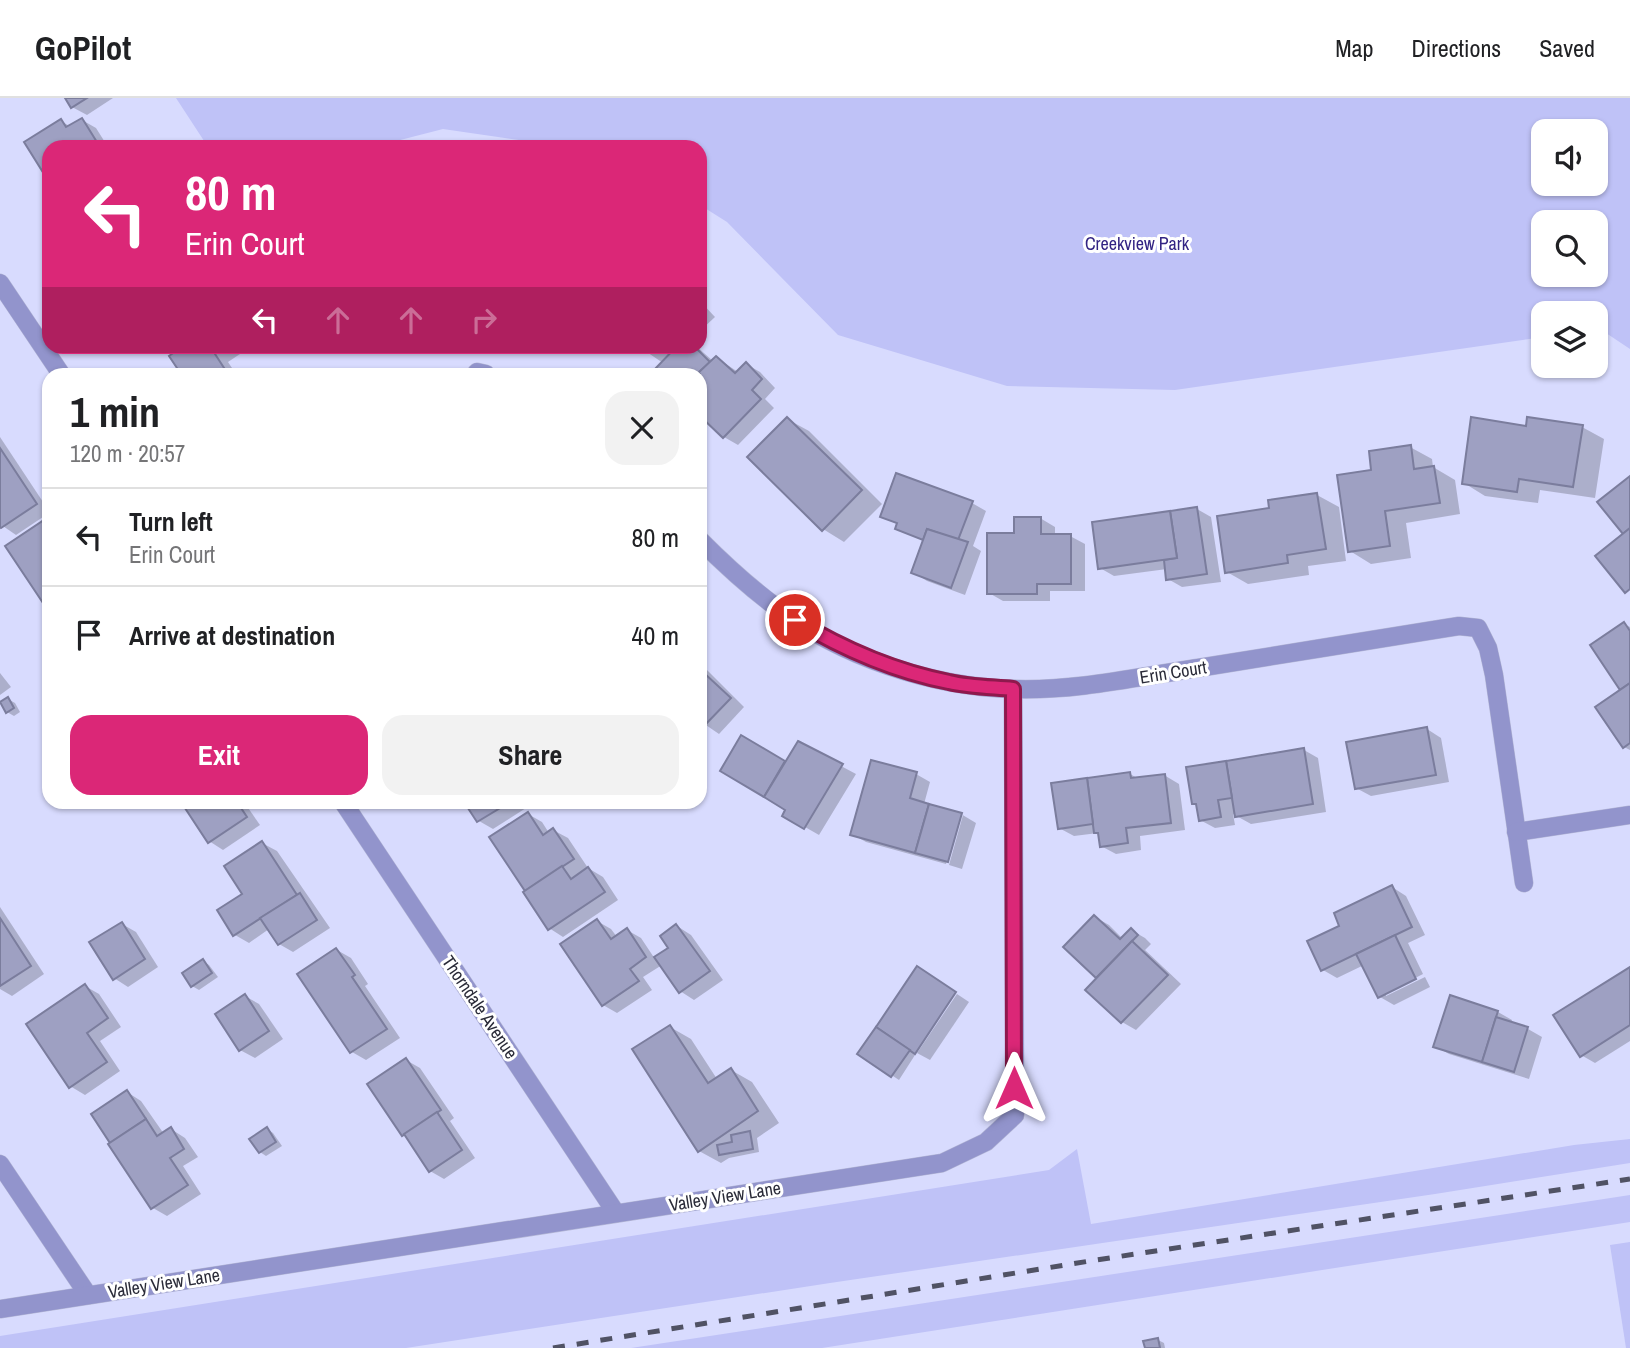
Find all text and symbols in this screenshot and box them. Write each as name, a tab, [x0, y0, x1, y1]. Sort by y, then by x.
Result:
text: GoPilot	[35, 26, 131, 70]
text: Map	[1335, 32, 1373, 64]
text: Directions	[1411, 32, 1501, 64]
text: Saved	[1539, 32, 1595, 64]
map controls	[1531, 119, 1608, 378]
button: sound	[1531, 119, 1608, 196]
text: 80 m	[185, 159, 277, 225]
icon: left	[70, 168, 161, 259]
button: search	[1531, 210, 1608, 287]
text: Erin Court	[185, 222, 305, 265]
park label: Creekview Park	[1085, 231, 1190, 256]
icon: left	[246, 301, 284, 339]
icon: ahead	[319, 301, 357, 339]
icon: ahead	[392, 301, 430, 339]
icon: right	[465, 301, 503, 339]
button: layers	[1531, 301, 1608, 378]
text: 1 min	[70, 384, 160, 440]
button: close	[605, 391, 679, 465]
text: 120 m · 20:57	[70, 438, 185, 469]
text: Turn left	[129, 504, 213, 539]
icon: left	[70, 518, 108, 556]
text: 80 m	[632, 520, 679, 555]
text: Erin Court	[129, 539, 215, 570]
pin	[765, 590, 825, 650]
icon: arrive	[776, 601, 814, 639]
icon: arrive	[70, 616, 108, 654]
text: Arrive at destination	[129, 618, 335, 653]
text: 40 m	[632, 618, 679, 653]
street label: Erin Court	[1138, 654, 1208, 690]
button: Exit	[70, 715, 368, 795]
button: Share	[382, 715, 679, 795]
street label: Thorndale Avenue	[436, 950, 524, 1064]
position arrow	[977, 1051, 1051, 1125]
street label: Valley View Lane	[667, 1175, 783, 1217]
street label: Valley View Lane	[106, 1262, 222, 1304]

